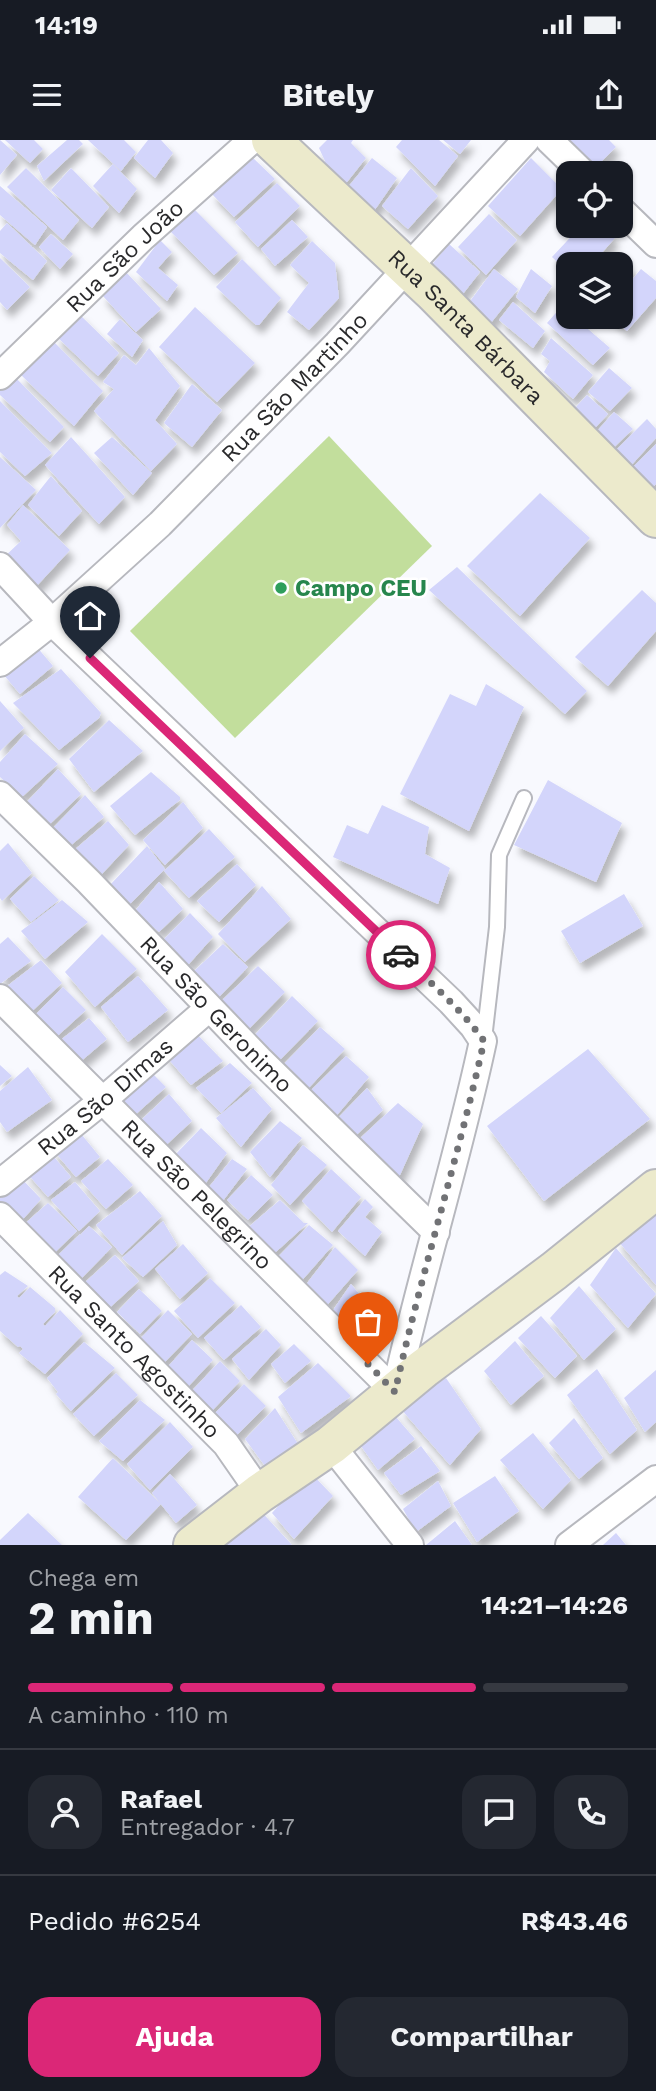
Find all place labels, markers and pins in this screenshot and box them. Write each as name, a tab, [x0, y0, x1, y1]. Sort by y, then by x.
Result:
place label: Campo CEU	[295, 575, 427, 602]
marker: Campo CEU	[273, 580, 289, 596]
pin	[60, 586, 120, 658]
pin	[338, 1292, 398, 1364]

